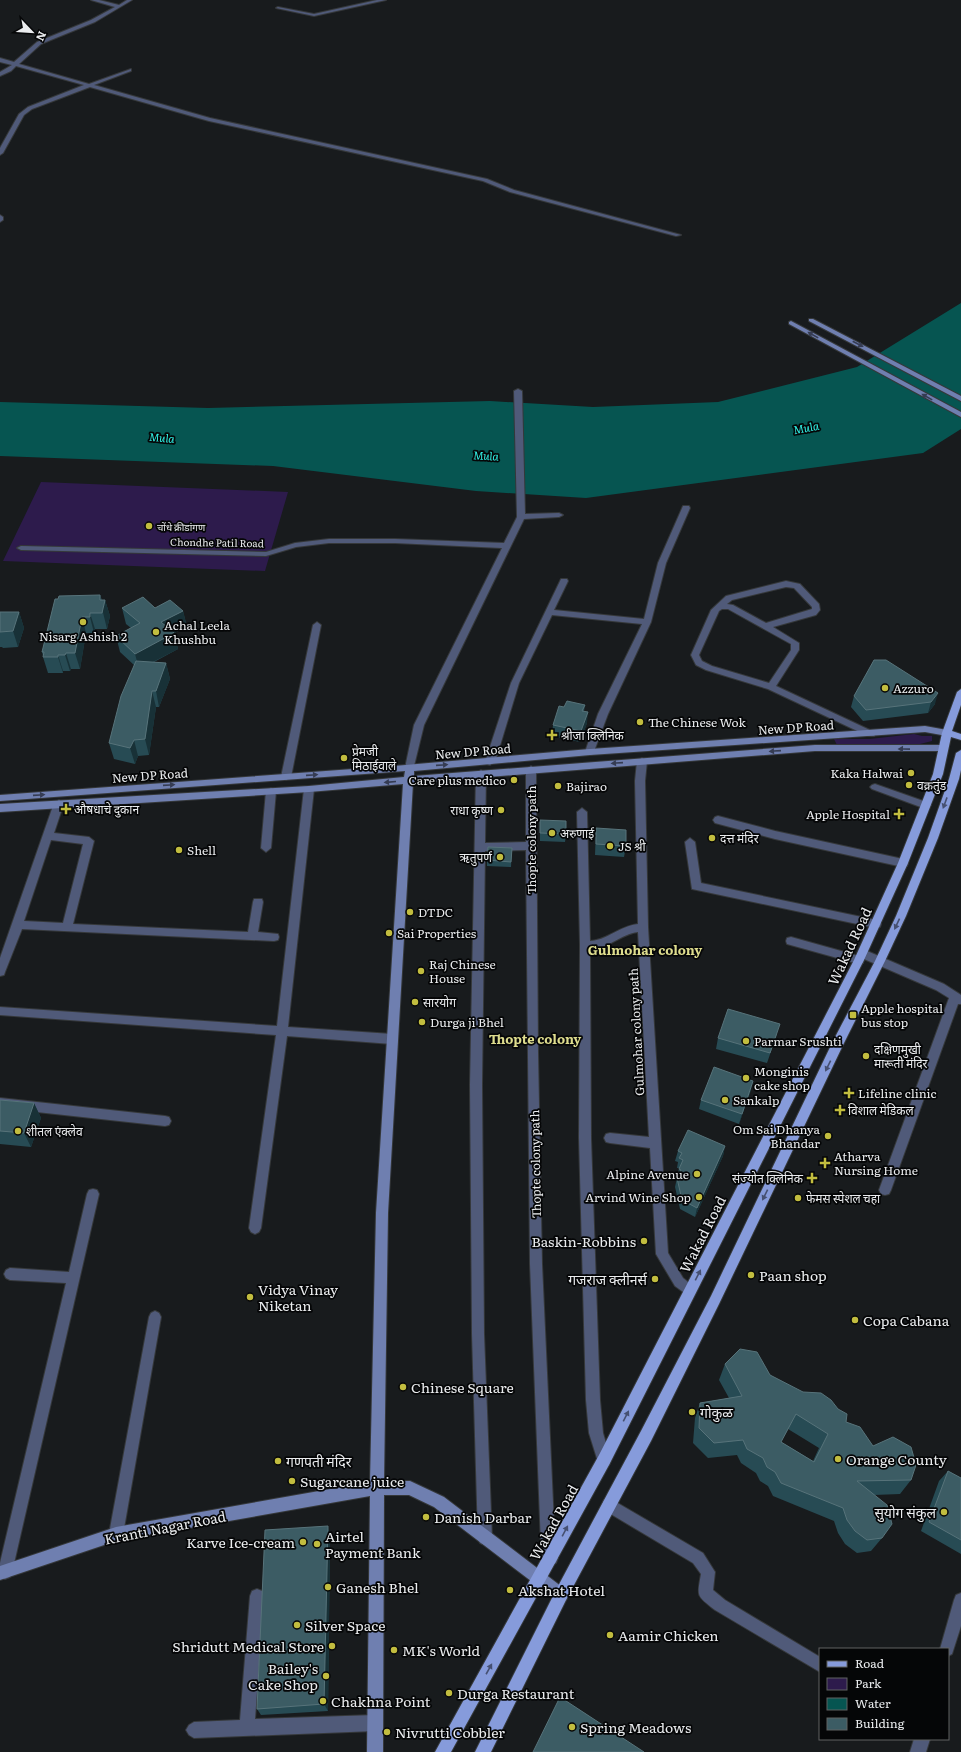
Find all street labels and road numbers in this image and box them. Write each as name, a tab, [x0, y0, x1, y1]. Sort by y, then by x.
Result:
street label: Chondhe Patil Road	[170, 534, 264, 550]
street label: New DP Road	[757, 715, 835, 739]
street label: New DP Road	[434, 739, 512, 763]
street label: New DP Road	[111, 763, 189, 787]
street label: Thopte colony path	[522, 786, 540, 894]
street label: Wakad Road	[822, 903, 876, 988]
street label: Gulmohar colony path	[624, 968, 648, 1096]
street label: Thopte colony path	[525, 1109, 545, 1219]
street label: Wakad Road	[674, 1192, 730, 1276]
street label: Wakad Road	[524, 1480, 582, 1564]
street label: Kranti Nagar Road	[102, 1505, 228, 1549]

